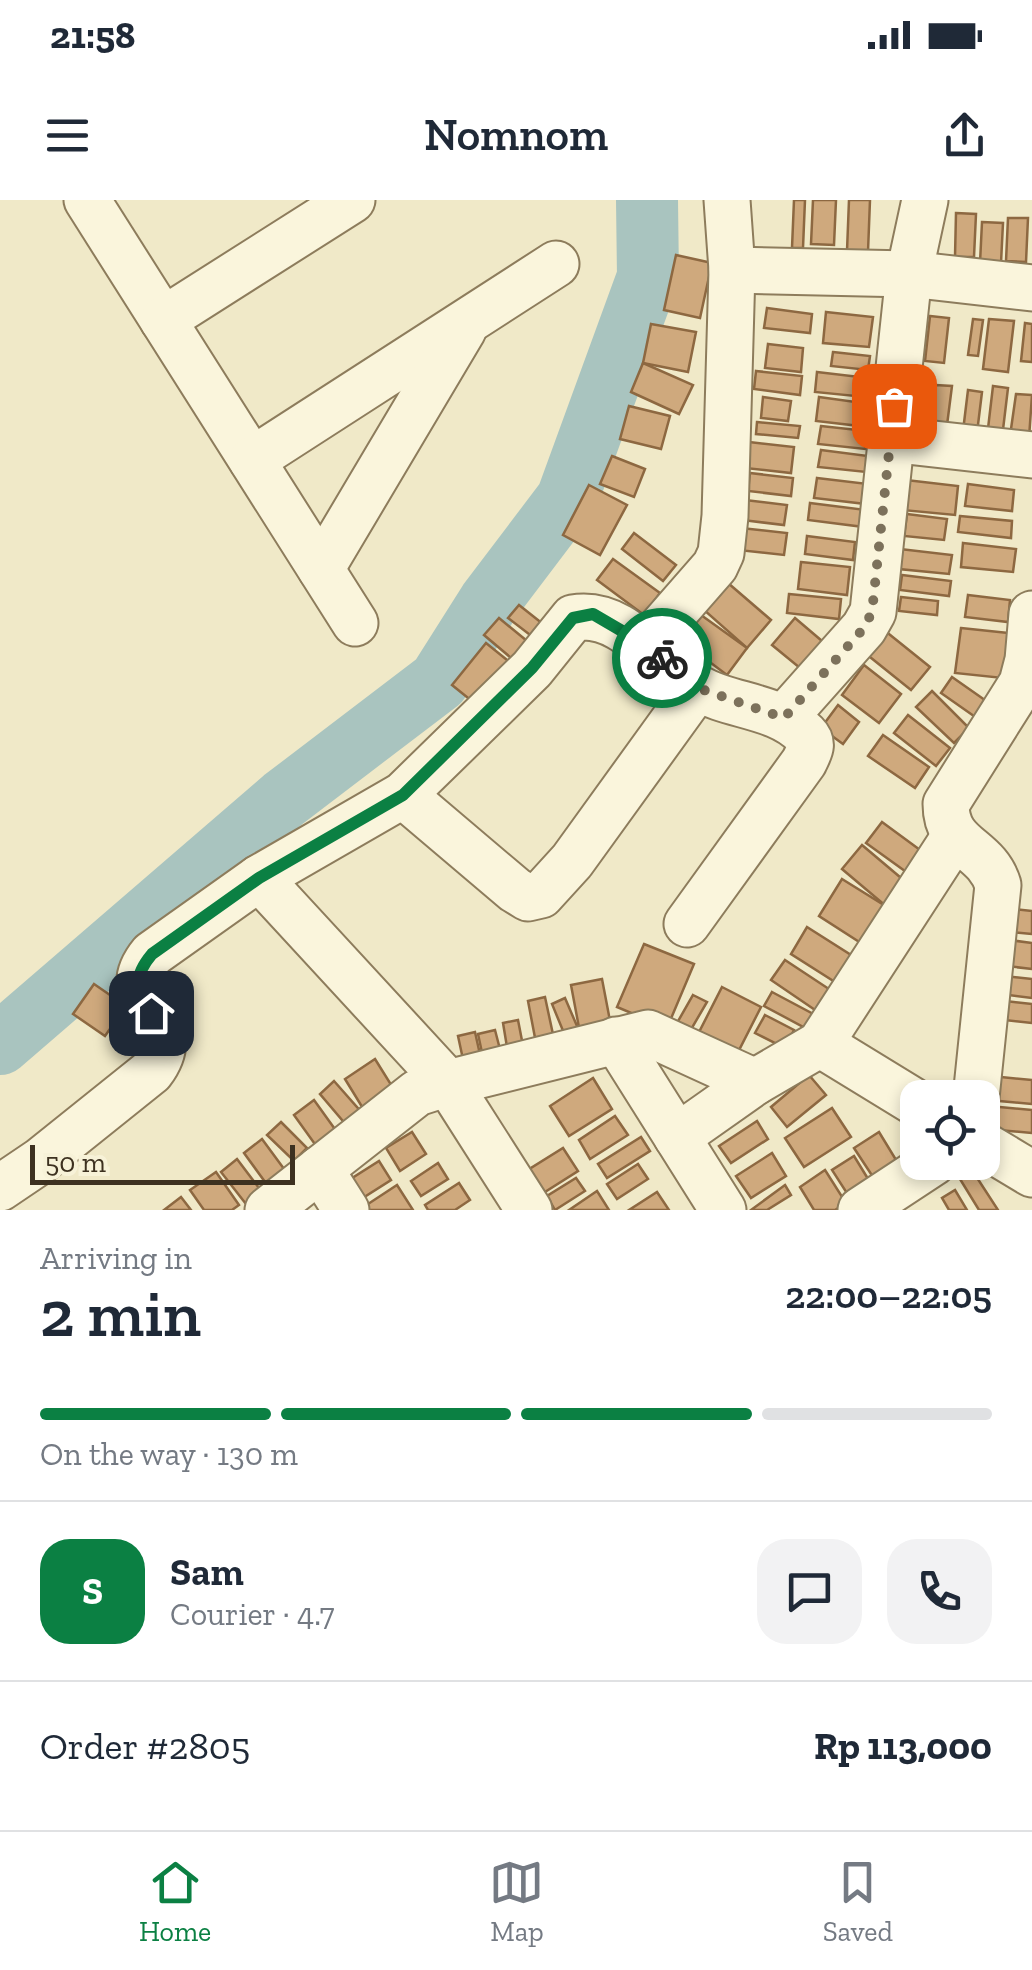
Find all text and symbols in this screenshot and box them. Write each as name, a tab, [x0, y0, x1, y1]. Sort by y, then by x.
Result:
text: 21:58	[50, 12, 136, 58]
icon: menu	[40, 108, 95, 163]
text: Nomnom	[424, 108, 608, 162]
icon: share	[937, 108, 992, 163]
pin	[852, 364, 937, 449]
icon: bag	[867, 379, 922, 434]
courier	[612, 608, 712, 708]
icon: bike	[635, 631, 690, 686]
pin	[109, 971, 194, 1056]
icon: home	[124, 986, 179, 1041]
map controls	[900, 1080, 1000, 1180]
button: locate	[900, 1080, 1000, 1180]
scale bar	[30, 1140, 295, 1184]
text: 50 m	[45, 1146, 106, 1179]
text: Arriving in	[40, 1239, 192, 1277]
text: 22:00–22:05	[785, 1272, 992, 1318]
text: 2 min	[40, 1275, 201, 1353]
text: On the way · 130 m	[40, 1435, 298, 1473]
button: chat	[757, 1539, 862, 1644]
button: phone	[887, 1539, 992, 1644]
text: Sam	[170, 1549, 244, 1595]
text: S	[82, 1568, 103, 1614]
text: Courier · 4.7	[170, 1595, 334, 1633]
text: Order #2805	[40, 1723, 250, 1769]
text: Rp 113,000	[814, 1723, 992, 1769]
tab: Home	[139, 1855, 211, 1948]
tab: Map	[489, 1855, 544, 1948]
tab: Saved	[823, 1855, 893, 1948]

